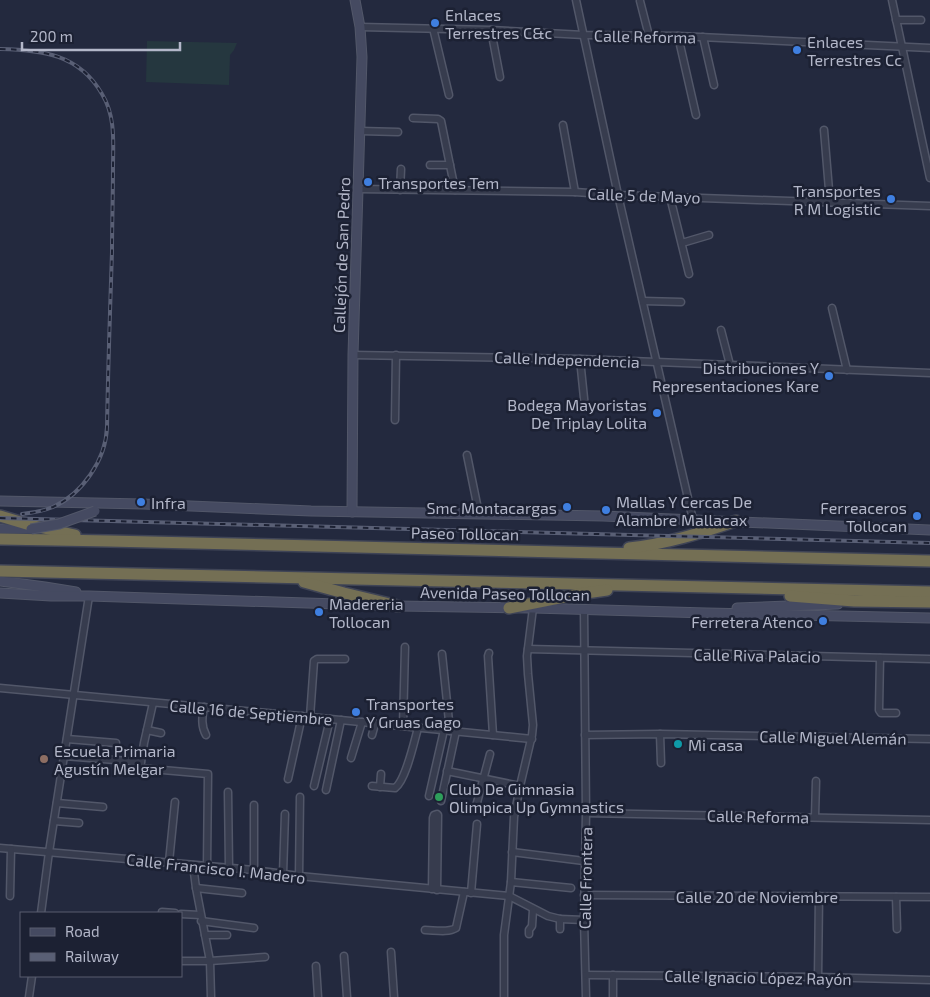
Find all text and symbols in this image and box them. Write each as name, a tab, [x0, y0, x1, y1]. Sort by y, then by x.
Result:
place label: Enlaces Terrestres C&c	[445, 5, 553, 42]
marker: Enlaces Terrestres C&c	[429, 17, 441, 29]
scale bar	[22, 20, 180, 52]
street label: Calle Reforma	[594, 26, 696, 46]
text: 200 m	[30, 27, 73, 45]
place label: Enlaces Terrestres Cc	[807, 32, 902, 69]
marker: Enlaces Terrestres Cc	[791, 44, 803, 56]
place label: Transportes Tem	[378, 173, 499, 192]
marker: Transportes Tem	[362, 176, 374, 188]
street label: Callejón de San Pedro	[329, 177, 354, 333]
place label: Transportes R M Logistic	[793, 181, 881, 218]
street label: Calle 5 de Mayo	[587, 184, 701, 206]
marker: Transportes R M Logistic	[885, 193, 897, 205]
street label: Calle Independencia	[494, 347, 640, 371]
place label: Distribuciones Y Representaciones Kare	[652, 358, 819, 395]
marker: Distribuciones Y Representaciones Kare	[823, 370, 835, 382]
place label: Bodega Mayoristas De Triplay Lolita	[507, 395, 647, 432]
marker: Bodega Mayoristas De Triplay Lolita	[651, 407, 663, 419]
place label: Mallas Y Cercas De Alambre Mallacax	[616, 492, 752, 529]
place label: Infra	[151, 493, 186, 512]
marker: Infra	[135, 496, 147, 508]
place label: Smc Montacargas	[427, 498, 557, 517]
place label: Ferreaceros Tollocan	[820, 498, 907, 535]
marker: Smc Montacargas	[561, 501, 573, 513]
marker: Mallas Y Cercas De Alambre Mallacax	[600, 504, 612, 516]
marker: Ferreaceros Tollocan	[911, 510, 923, 522]
street label: Paseo Tollocan	[411, 523, 519, 543]
street label: Avenida Paseo Tollocan	[420, 582, 590, 604]
place label: Madereria Tollocan	[329, 594, 404, 631]
marker: Madereria Tollocan	[313, 606, 325, 618]
place label: Ferretera Atenco	[691, 612, 813, 631]
marker: Ferretera Atenco	[817, 615, 829, 627]
street label: Calle Riva Palacio	[693, 644, 821, 666]
place label: Transportes Y Gruas Gago	[366, 694, 461, 731]
street label: Calle 16 de Septiembre	[169, 695, 333, 729]
marker: Transportes Y Gruas Gago	[350, 706, 362, 718]
street label: Calle Miguel Alemán	[759, 726, 907, 748]
place label: Mi casa	[688, 735, 743, 754]
marker: Mi casa	[672, 738, 684, 750]
place label: Escuela Primaria Agustín Melgar	[54, 741, 176, 778]
marker: Escuela Primaria Agustín Melgar	[38, 753, 50, 765]
place label: Club De Gimnasia Olimpica Up Gymnastics	[449, 779, 624, 816]
marker: Club De Gimnasia Olimpica Up Gymnastics	[433, 791, 445, 803]
street label: Calle Reforma	[707, 806, 809, 826]
street label: Calle Frontera	[575, 827, 595, 929]
street label: Calle Francisco I. Madero	[126, 849, 306, 887]
street label: Calle 20 de Noviembre	[676, 887, 838, 906]
legend	[20, 912, 182, 977]
text: Road	[65, 922, 100, 940]
text: Railway	[65, 947, 119, 965]
street label: Calle Ignacio López Rayón	[664, 966, 852, 988]

